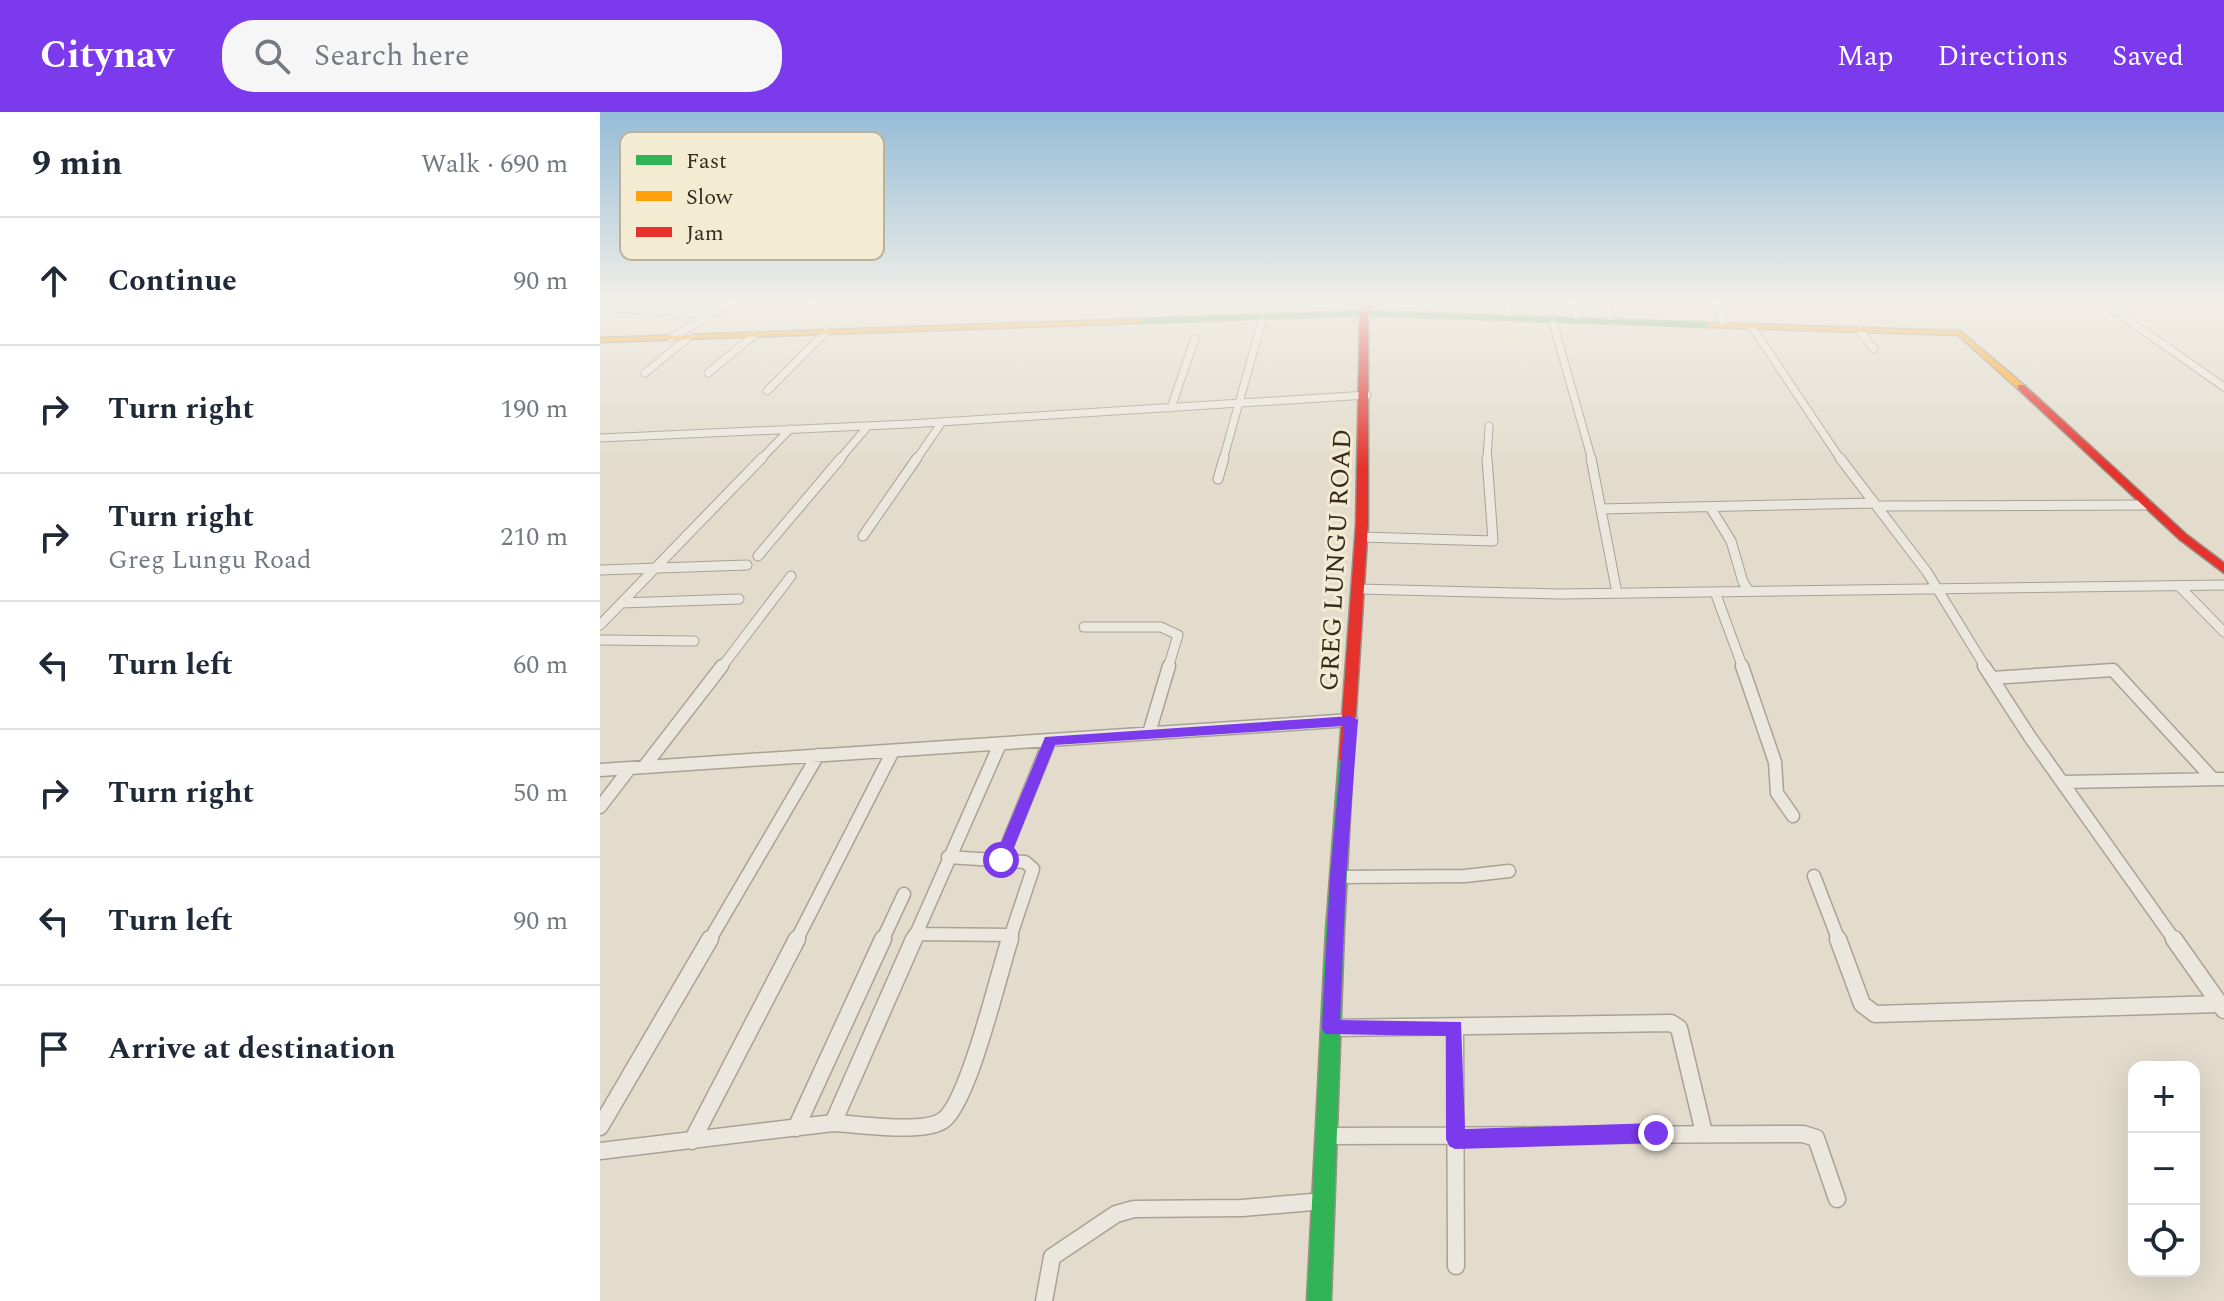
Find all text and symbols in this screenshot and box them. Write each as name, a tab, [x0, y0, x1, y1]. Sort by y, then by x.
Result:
search box	[222, 20, 782, 92]
text: Citynav	[40, 27, 174, 85]
text: Search here	[314, 33, 469, 79]
icon: search	[250, 34, 294, 78]
text: Map	[1837, 35, 1894, 78]
text: Directions	[1938, 35, 2068, 78]
text: Saved	[2112, 35, 2184, 78]
legend	[620, 132, 884, 260]
text: 9 min	[32, 138, 122, 190]
text: Walk · 690 m	[421, 144, 568, 184]
text: Fast	[686, 145, 727, 178]
text: Slow	[686, 181, 734, 214]
text: Jam	[686, 217, 724, 250]
text: Continue	[108, 258, 237, 304]
icon: ahead	[32, 259, 76, 303]
text: 90 m	[513, 261, 568, 301]
text: Turn right	[108, 386, 254, 432]
icon: right	[32, 387, 76, 431]
text: 190 m	[500, 389, 568, 429]
street label: GREG LUNGU ROAD	[1309, 428, 1363, 692]
text: Turn right	[108, 494, 254, 540]
icon: right	[32, 515, 76, 559]
text: 210 m	[500, 517, 568, 557]
text: Greg Lungu Road	[108, 540, 311, 580]
text: Turn left	[108, 642, 233, 688]
icon: left	[32, 643, 76, 687]
text: 60 m	[513, 645, 568, 685]
text: Turn right	[108, 770, 254, 816]
icon: right	[32, 771, 76, 815]
text: 50 m	[513, 773, 568, 813]
route start	[983, 842, 1019, 878]
text: Turn left	[108, 898, 233, 944]
icon: left	[32, 899, 76, 943]
text: 90 m	[513, 901, 568, 941]
text: Arrive at destination	[108, 1026, 395, 1072]
icon: arrive	[32, 1027, 76, 1071]
map controls	[2128, 1061, 2200, 1277]
button: +	[2128, 1061, 2200, 1133]
route end	[1638, 1115, 1674, 1151]
button: −	[2128, 1133, 2200, 1205]
button: locate	[2128, 1205, 2200, 1277]

